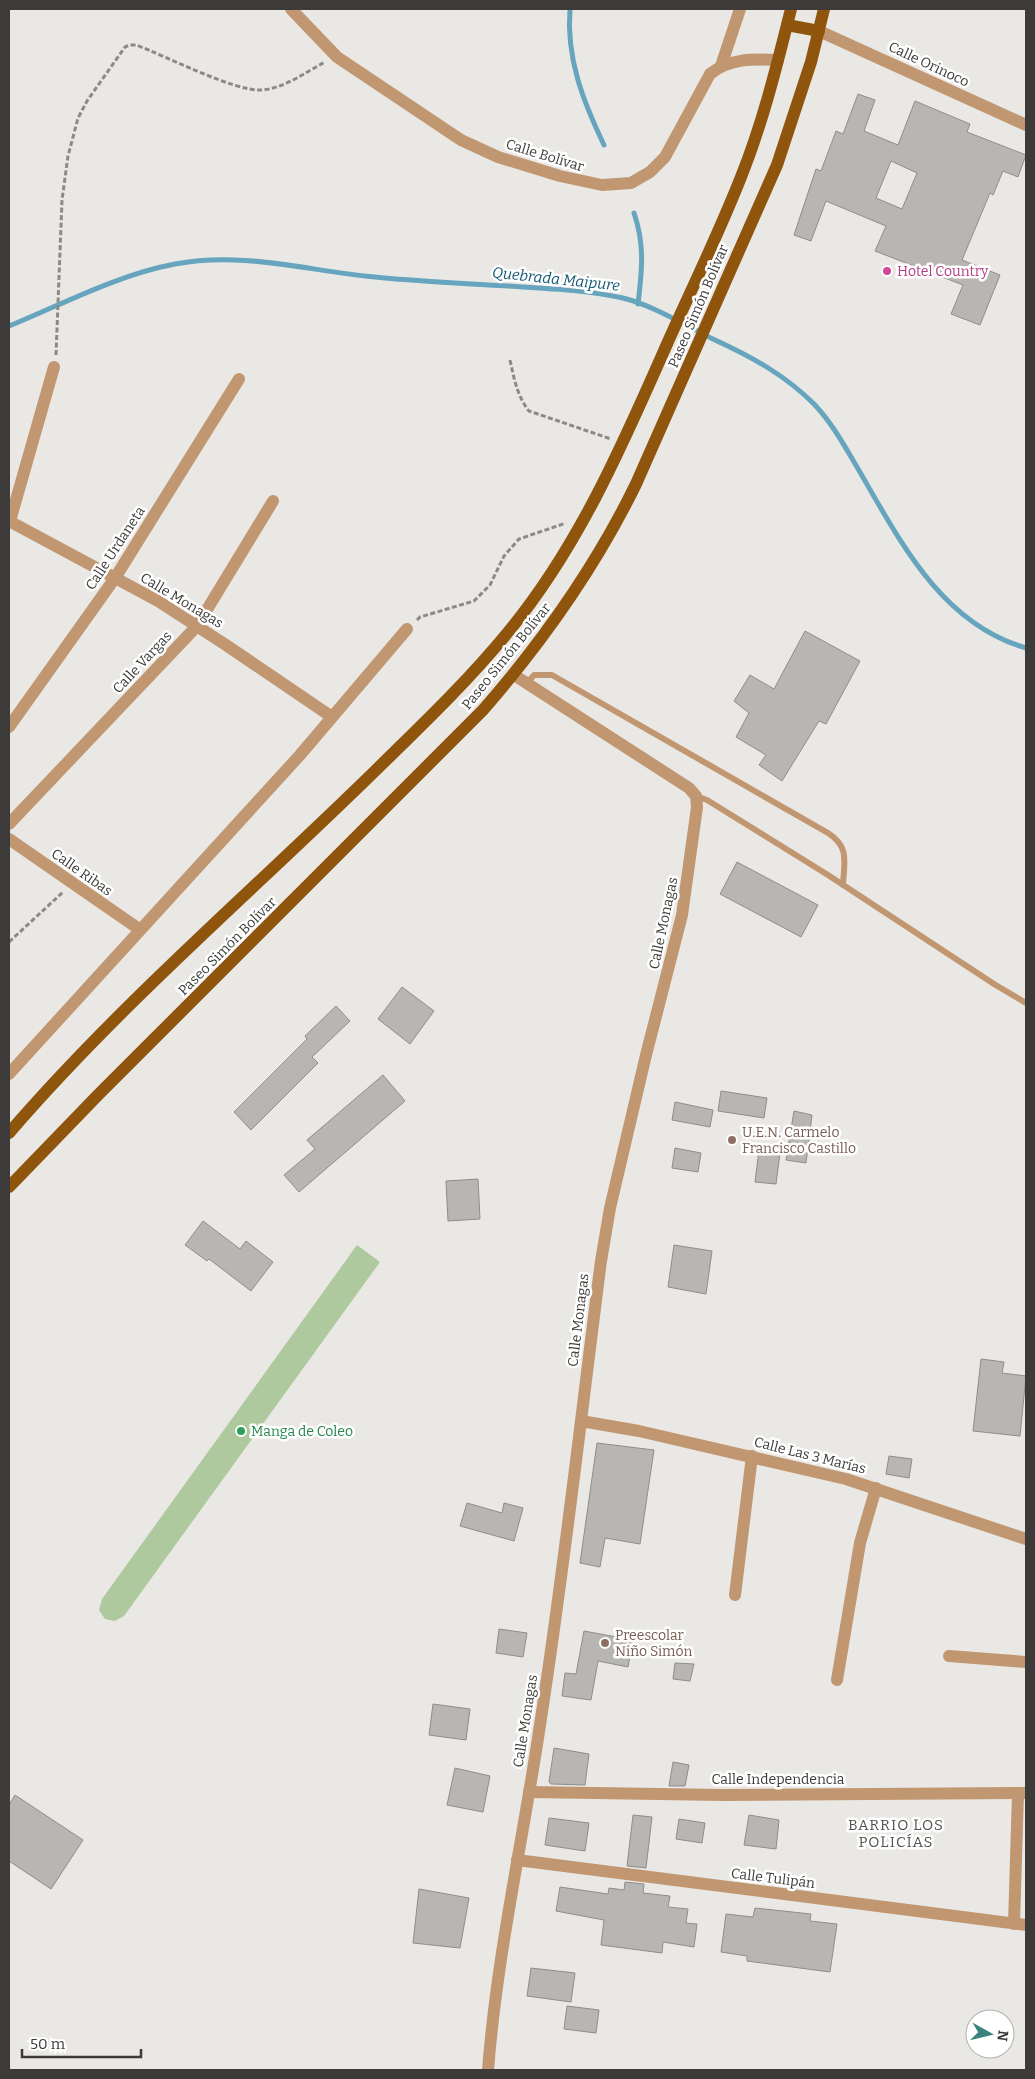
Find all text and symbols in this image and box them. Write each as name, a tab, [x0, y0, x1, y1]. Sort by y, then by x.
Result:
street label: Calle Orinoco	[886, 38, 972, 91]
street label: Calle Bolívar	[504, 136, 586, 175]
street label: Paseo Simón Bolívar	[665, 242, 732, 370]
water label: Quebrada Maipure	[491, 263, 621, 295]
place label: Hotel Country	[897, 263, 989, 280]
marker: Hotel Country	[881, 265, 893, 277]
street label: Calle Urdaneta	[82, 503, 149, 593]
street label: Calle Monagas	[137, 569, 226, 632]
street label: Paseo Simón Bolívar	[458, 600, 554, 713]
street label: Calle Vargas	[109, 628, 176, 697]
street label: Calle Ribas	[48, 845, 115, 900]
street label: Calle Monagas	[645, 875, 682, 971]
street label: Paseo Simón Bolívar	[175, 894, 280, 999]
place label: U.E.N. Carmelo Francisco Castillo	[742, 1124, 856, 1157]
marker: U.E.N. Carmelo Francisco Castillo	[726, 1134, 738, 1146]
street label: Calle Monagas	[564, 1272, 593, 1368]
place label: Manga de Coleo	[251, 1423, 353, 1440]
marker: Manga de Coleo	[235, 1425, 247, 1437]
street label: Calle Las 3 Marías	[752, 1433, 868, 1478]
place label: Preescolar Niño Simón	[615, 1627, 693, 1660]
marker: Preescolar Niño Simón	[599, 1637, 611, 1649]
street label: Calle Monagas	[510, 1673, 541, 1769]
street label: Calle Independencia	[712, 1771, 845, 1788]
district label: BARRIO LOS POLICÍAS	[848, 1816, 944, 1851]
street label: Calle Tulipán	[730, 1865, 816, 1892]
north arrow	[965, 2009, 1015, 2059]
scale bar	[22, 2026, 141, 2058]
text: N	[993, 2029, 1012, 2042]
text: 50 m	[30, 2035, 66, 2053]

